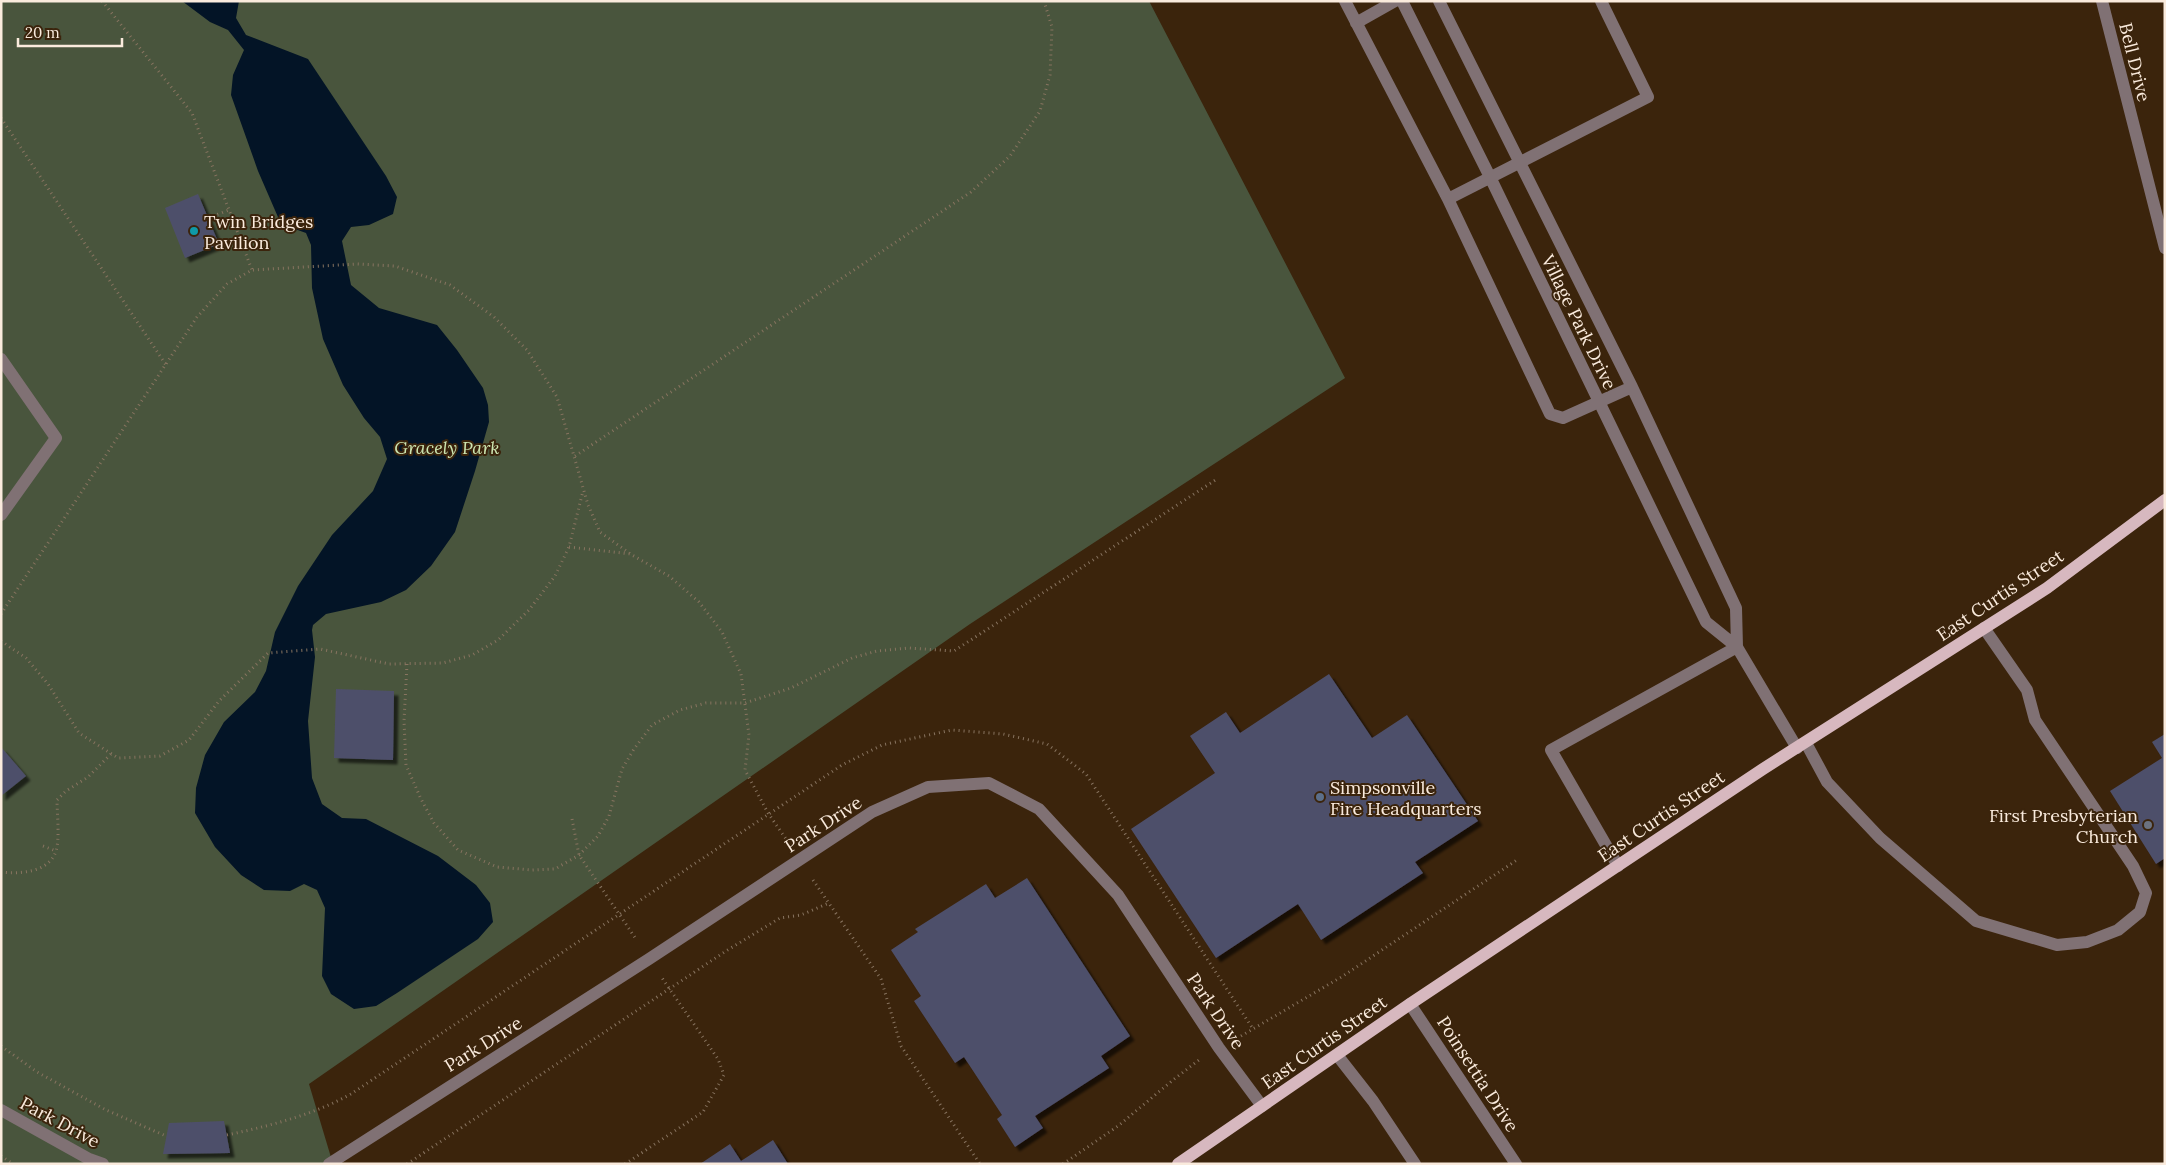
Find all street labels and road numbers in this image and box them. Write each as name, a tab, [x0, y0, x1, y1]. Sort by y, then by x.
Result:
street label: Bell Drive	[2114, 20, 2156, 104]
street label: Village Park Drive	[1536, 250, 1622, 393]
street label: East Curtis Street	[1932, 544, 2068, 646]
street label: East Curtis Street	[1593, 765, 1729, 867]
street label: Park Drive	[780, 790, 866, 857]
street label: Park Drive	[1182, 968, 1250, 1054]
street label: East Curtis Street	[1257, 990, 1391, 1094]
street label: Park Drive	[440, 1011, 526, 1077]
street label: Poinsettia Drive	[1432, 1012, 1524, 1136]
street label: Park Drive	[16, 1091, 104, 1153]

